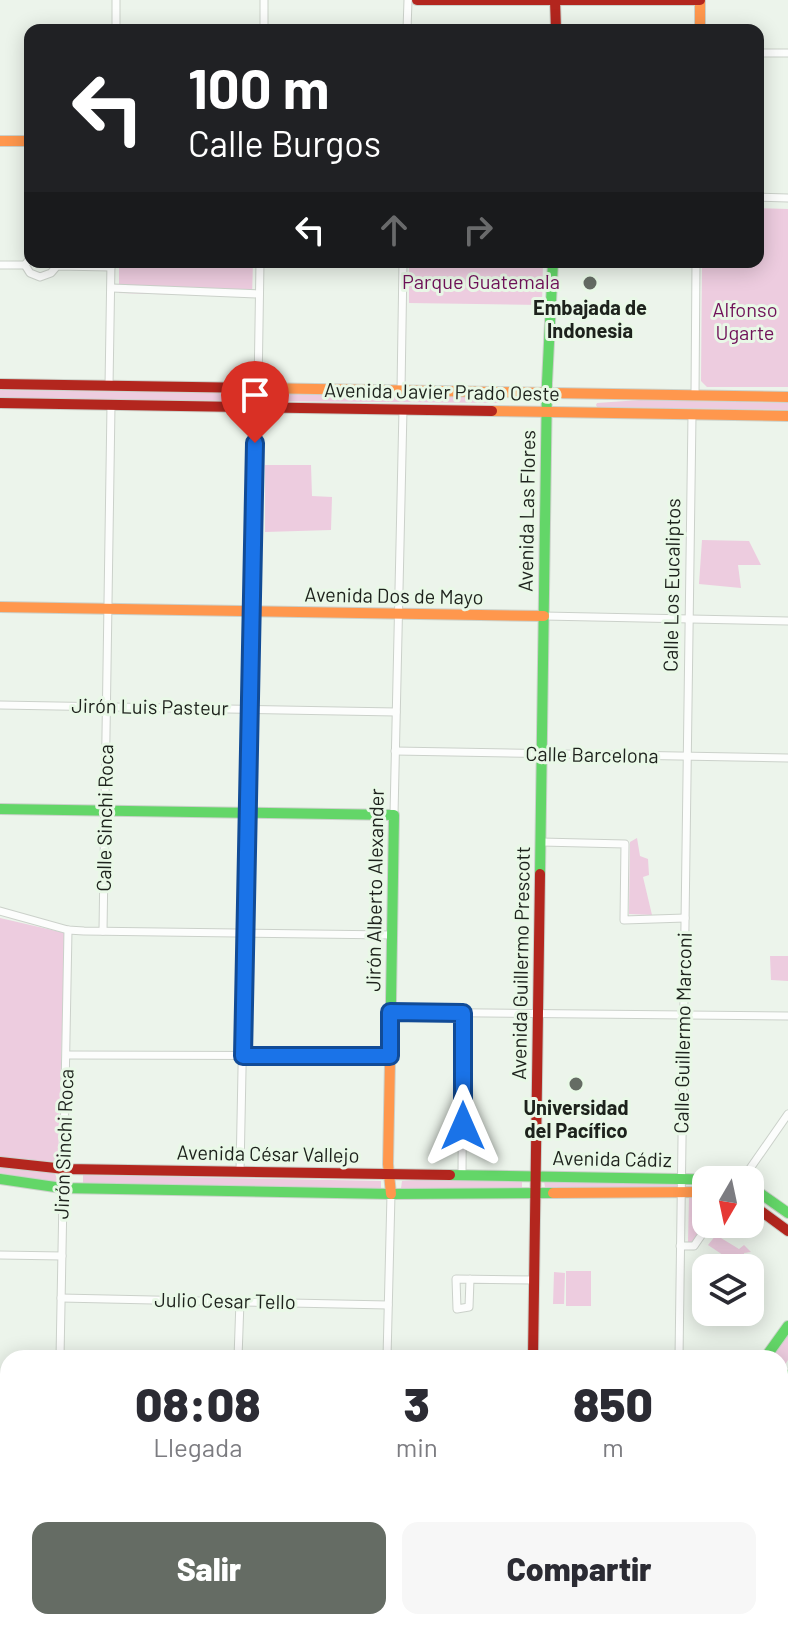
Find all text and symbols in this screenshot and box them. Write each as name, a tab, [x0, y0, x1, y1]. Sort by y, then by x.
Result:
text: 100 m	[188, 53, 330, 120]
icon: left	[56, 56, 160, 160]
text: Calle Burgos	[188, 121, 381, 164]
icon: left	[288, 208, 332, 252]
icon: ahead	[372, 208, 416, 252]
icon: right	[456, 208, 500, 252]
park label: Parque Guatemala	[402, 269, 560, 293]
marker: Embajada de Indonesia	[581, 274, 599, 292]
place label: Embajada de Indonesia	[533, 295, 647, 342]
park label: Alfonso Ugarte	[712, 297, 778, 344]
pin	[221, 361, 289, 443]
icon: arrive	[233, 373, 277, 417]
street label: Avenida Javier Prado Oeste	[324, 377, 560, 405]
street label: Avenida Las Flores	[513, 430, 539, 592]
street label: Calle Los Eucaliptos	[657, 498, 685, 672]
street label: Avenida Dos de Mayo	[304, 581, 484, 609]
street label: Jirón Luis Pasteur	[71, 693, 229, 719]
street label: Calle Barcelona	[525, 741, 659, 767]
street label: Calle Sinchi Roca	[91, 744, 117, 892]
street label: Jirón Alberto Alexander	[360, 788, 388, 992]
street label: Avenida Guillermo Prescott	[506, 846, 534, 1080]
street label: Calle Guillermo Marconi	[668, 932, 696, 1134]
street label: Jirón Sinchi Roca	[48, 1068, 78, 1220]
marker: Universidad del Pacífico	[567, 1075, 585, 1093]
position arrow	[421, 1084, 505, 1168]
place label: Universidad del Pacífico	[523, 1095, 629, 1142]
street label: Avenida César Vallejo	[176, 1139, 360, 1167]
street label: Avenida Cádiz	[552, 1145, 672, 1171]
north arrow	[692, 1166, 764, 1238]
map controls	[692, 1166, 764, 1326]
button: layers	[692, 1254, 764, 1326]
street label: Julio Cesar Tello	[154, 1287, 296, 1313]
text: 08:08	[135, 1374, 261, 1432]
text: 3	[404, 1374, 430, 1432]
text: 850	[573, 1374, 653, 1432]
text: Llegada	[153, 1431, 242, 1462]
text: min	[396, 1431, 438, 1462]
text: m	[602, 1431, 624, 1462]
button: Salir	[32, 1522, 386, 1614]
button: Compartir	[402, 1522, 756, 1614]

